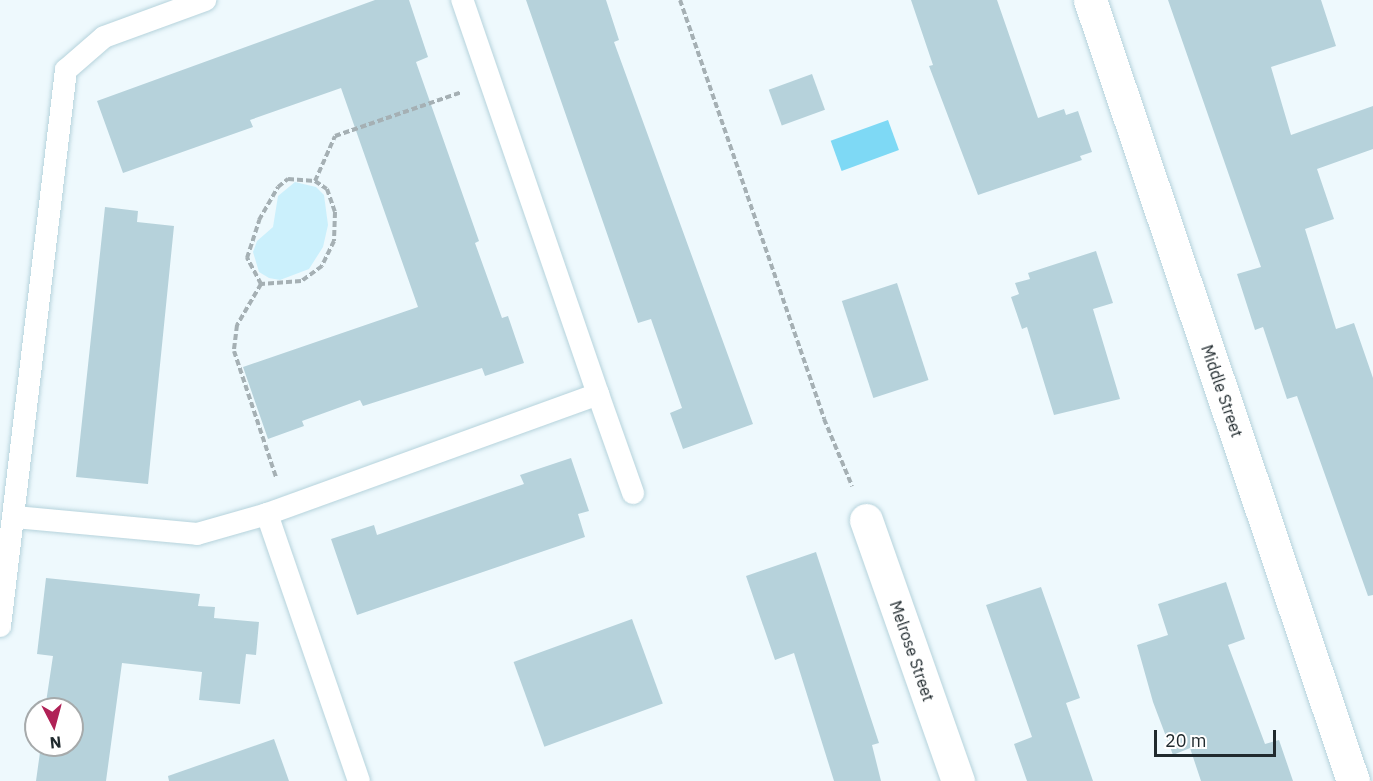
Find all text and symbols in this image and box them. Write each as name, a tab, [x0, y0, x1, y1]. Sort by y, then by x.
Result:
street label: Middle Street	[1197, 342, 1247, 440]
street label: Melrose Street	[886, 598, 938, 704]
north arrow	[24, 697, 84, 757]
scale bar	[1157, 718, 1278, 756]
text: 20 m	[1165, 729, 1207, 752]
text: N	[49, 732, 62, 753]

